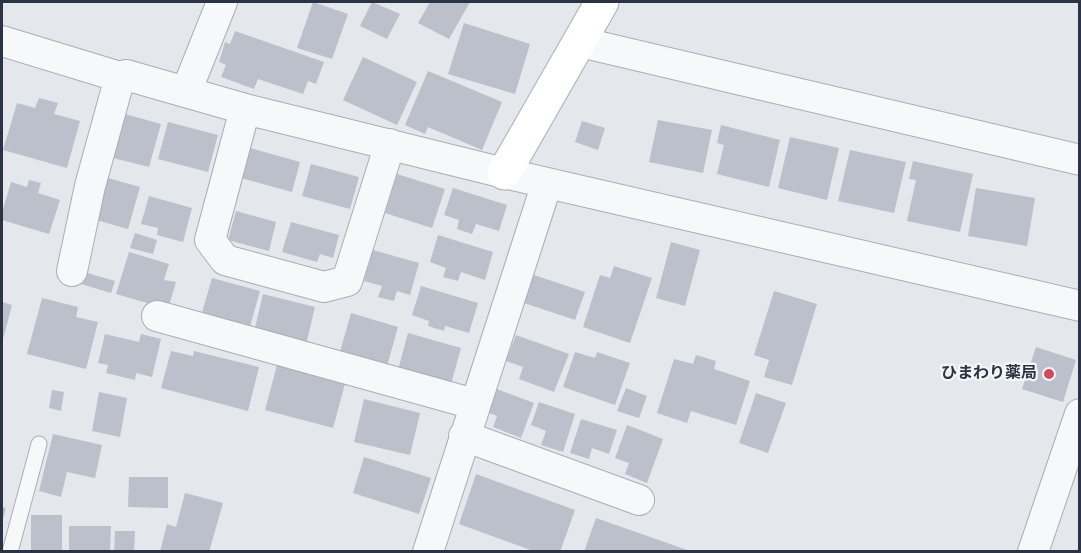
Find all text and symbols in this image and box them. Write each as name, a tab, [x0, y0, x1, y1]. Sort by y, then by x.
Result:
place label: ひまわり薬局	[941, 364, 1037, 384]
marker: ひまわり薬局	[1042, 367, 1056, 381]

